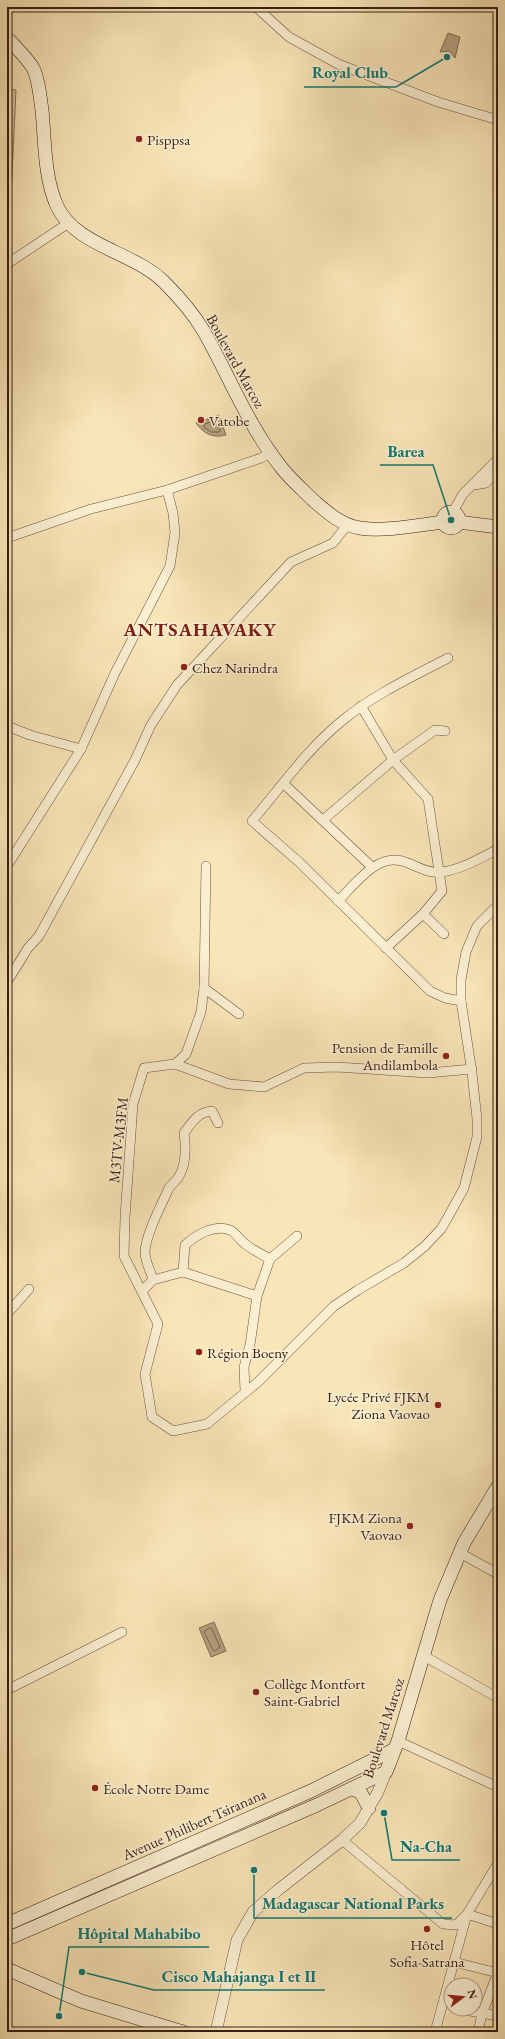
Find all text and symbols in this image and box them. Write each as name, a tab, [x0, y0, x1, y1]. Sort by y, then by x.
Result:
callout: Royal Club	[304, 59, 396, 87]
text: Royal Club	[312, 62, 388, 83]
place label: Pisppsa	[147, 130, 190, 149]
marker: Pisppsa	[134, 134, 144, 144]
street label: Boulevard Marcoz	[202, 311, 270, 412]
place label: Vatobe	[209, 411, 249, 430]
marker: Vatobe	[196, 415, 206, 425]
callout: Barea	[380, 437, 433, 465]
text: Barea	[387, 441, 426, 462]
district label: ANTSAHAVAKY	[122, 617, 277, 642]
place label: Chez Narindra	[192, 658, 278, 677]
marker: Chez Narindra	[179, 662, 189, 672]
place label: Pension de Famille Andilambola	[332, 1038, 438, 1074]
marker: Pension de Famille Andilambola	[441, 1051, 451, 1061]
street label: M3TV-M3FM	[104, 1096, 132, 1184]
place label: Région Boeny	[207, 1343, 288, 1362]
marker: Région Boeny	[194, 1347, 204, 1357]
place label: Lycée Privé FJKM Ziona Vaovao	[327, 1387, 430, 1423]
marker: Lycée Privé FJKM Ziona Vaovao	[433, 1400, 443, 1410]
place label: FJKM Ziona Vaovao	[328, 1508, 402, 1544]
marker: FJKM Ziona Vaovao	[405, 1521, 415, 1531]
place label: Collège Montfort Saint-Gabriel	[264, 1674, 365, 1710]
street label: Boulevard Marcoz	[358, 1675, 408, 1781]
marker: Collège Montfort Saint-Gabriel	[251, 1687, 261, 1697]
place label: École Notre Dame	[103, 1779, 209, 1798]
marker: École Notre Dame	[90, 1783, 100, 1793]
street label: Avenue Philibert Tsiranana	[118, 1784, 269, 1865]
callout: Na-Cha	[392, 1832, 460, 1860]
text: Na-Cha	[400, 1836, 453, 1857]
callout: Madagascar National Parks	[254, 1890, 452, 1918]
text: Madagascar National Parks	[262, 1893, 444, 1914]
callout: Hôpital Mahabibo	[69, 1919, 209, 1947]
text: Hôpital Mahabibo	[77, 1923, 201, 1944]
marker: Hôtel Sofia-Satrana	[422, 1924, 432, 1934]
place label: Hôtel Sofia-Satrana	[390, 1935, 464, 1971]
callout: Cisco Mahajanga I et II	[154, 1962, 325, 1990]
text: Cisco Mahajanga I et II	[162, 1966, 316, 1987]
north arrow	[443, 1977, 483, 2017]
text: N	[465, 1988, 481, 2001]

